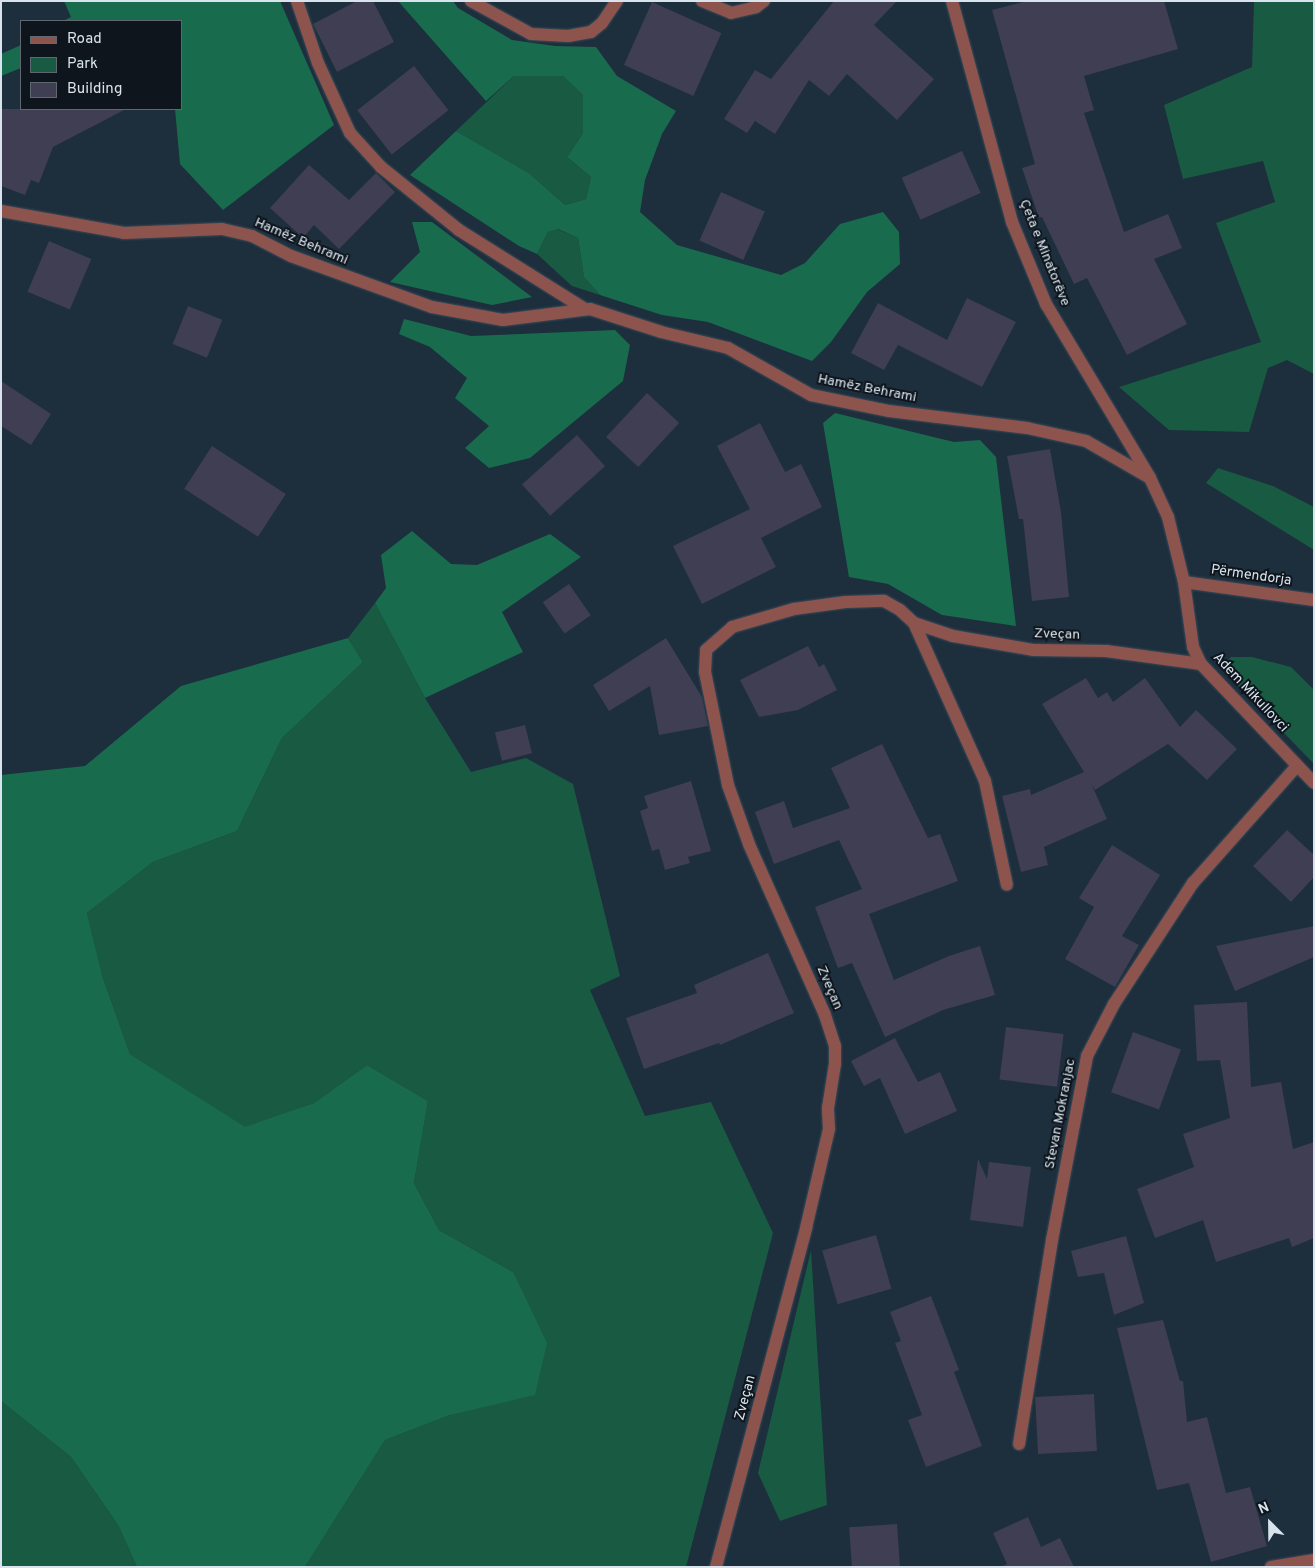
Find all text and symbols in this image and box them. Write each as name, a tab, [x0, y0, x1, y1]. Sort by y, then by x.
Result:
legend	[20, 20, 182, 110]
text: Road	[67, 30, 102, 49]
text: Park	[67, 55, 98, 74]
text: Building	[67, 80, 122, 99]
street label: Çeta e Minatorëve	[1015, 197, 1073, 309]
street label: Hamëz Behrami	[252, 215, 350, 269]
street label: Hamëz Behrami	[816, 371, 918, 407]
street label: Përmendorja	[1210, 562, 1292, 590]
street label: Zveçan	[1034, 626, 1080, 644]
street label: Adem Mikullovci	[1209, 650, 1291, 736]
street label: Zveçan	[812, 963, 846, 1013]
street label: Stevan Mokranjac	[1042, 1057, 1080, 1171]
street label: Zveçan	[732, 1374, 760, 1422]
north arrow	[1245, 1498, 1295, 1548]
text: N	[1256, 1499, 1272, 1519]

